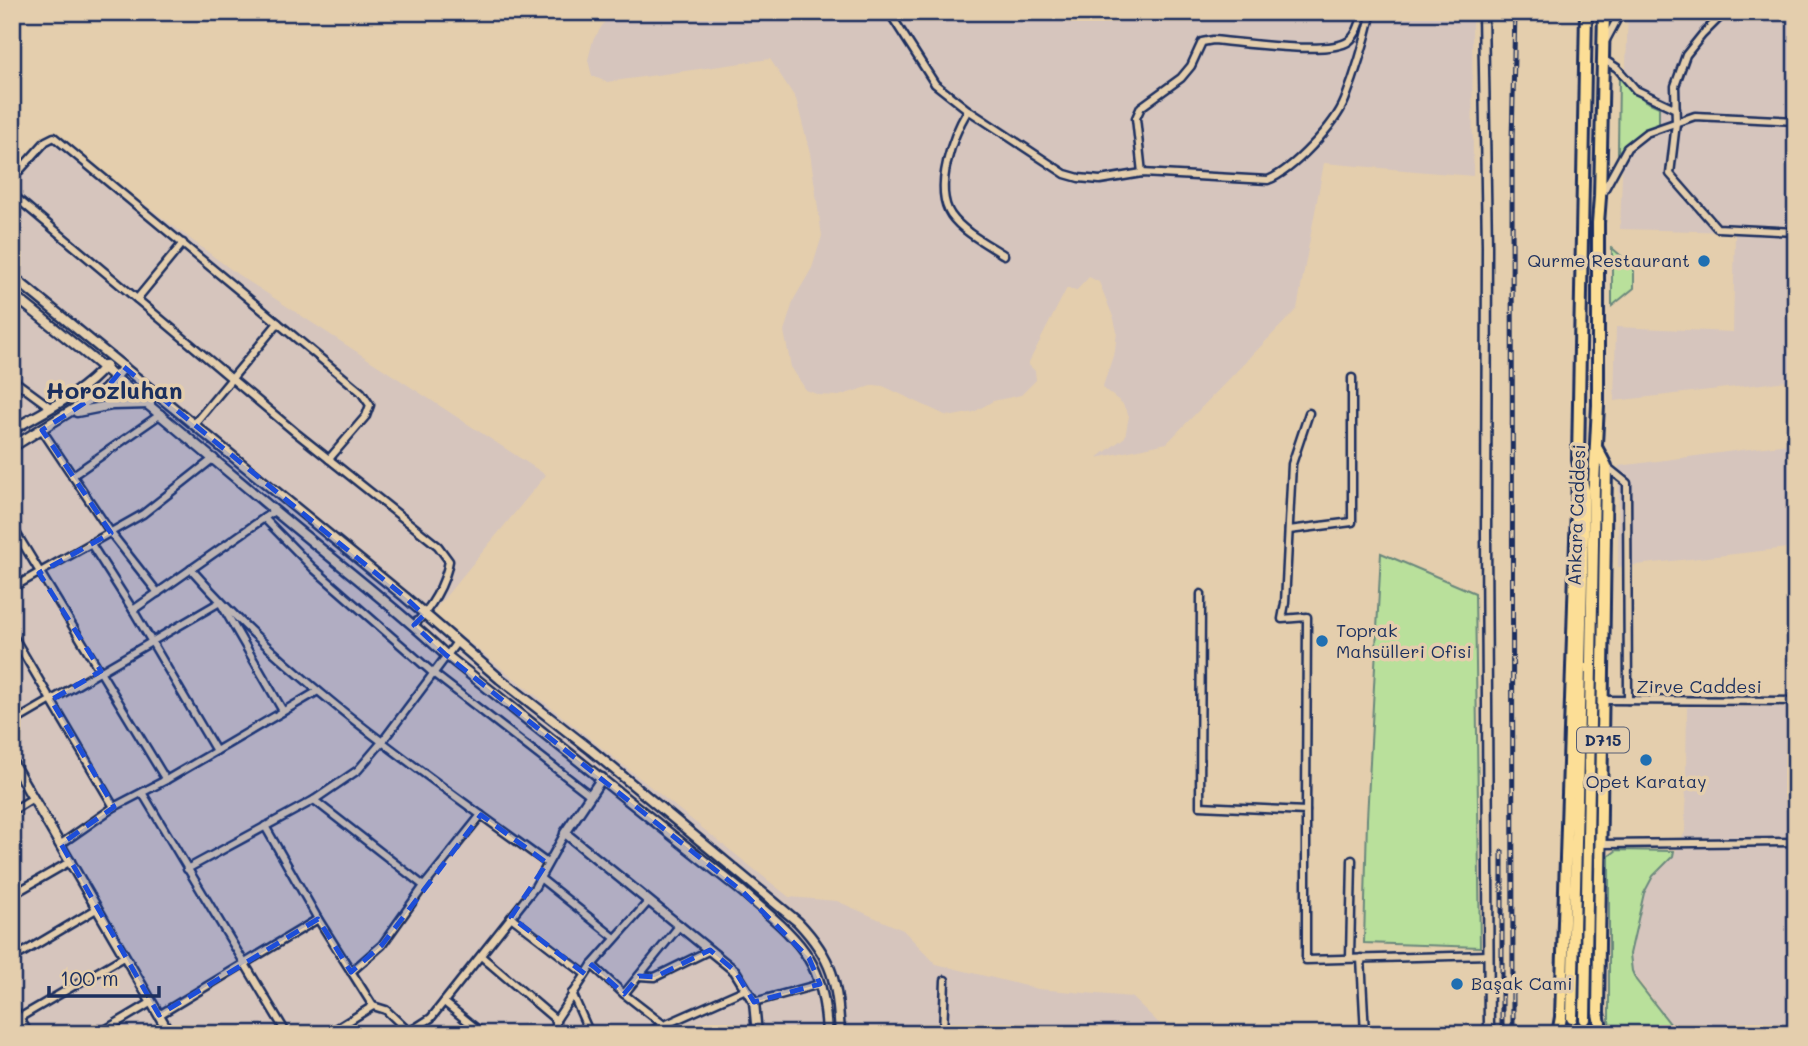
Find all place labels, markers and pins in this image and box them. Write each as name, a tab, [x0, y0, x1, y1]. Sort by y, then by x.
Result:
place label: Qurme Restaurant	[1527, 248, 1690, 272]
marker: Qurme Restaurant	[1696, 253, 1712, 269]
place label: Toprak Mahsülleri Ofisi	[1336, 618, 1472, 663]
marker: Toprak Mahsülleri Ofisi	[1314, 633, 1330, 649]
marker: Opet Karatay	[1638, 752, 1654, 768]
place label: Opet Karatay	[1585, 769, 1707, 793]
place label: Başak Cami	[1471, 971, 1573, 995]
marker: Başak Cami	[1449, 976, 1465, 992]

